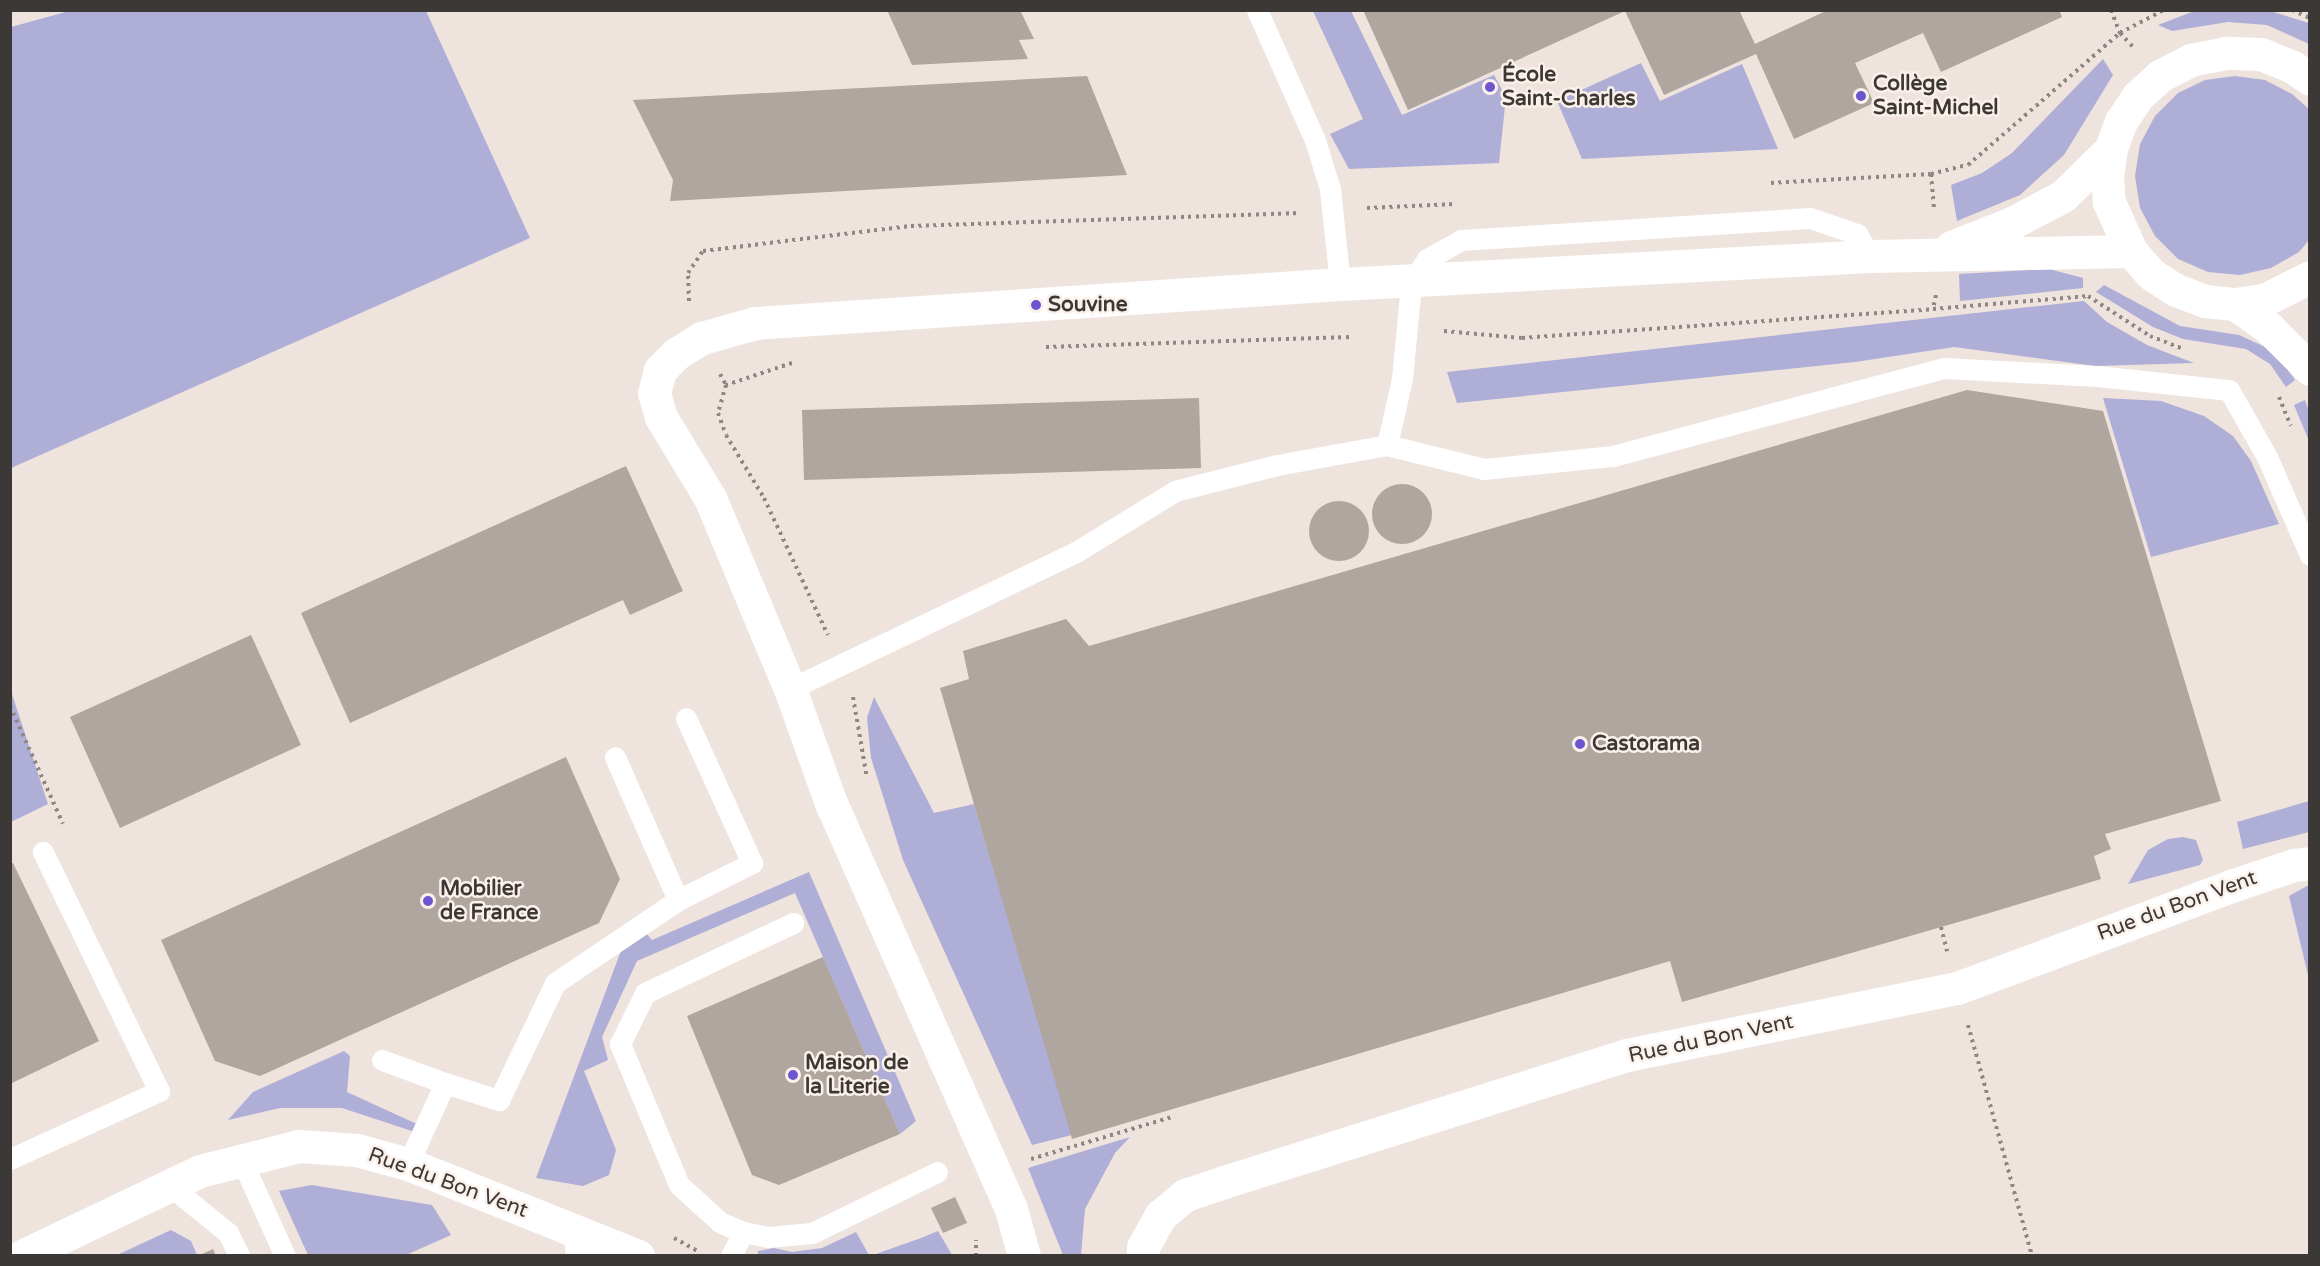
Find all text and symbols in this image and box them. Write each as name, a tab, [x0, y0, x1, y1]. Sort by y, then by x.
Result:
place label: École Saint-Charles	[1502, 62, 1636, 112]
place label: Collège Saint-Michel	[1873, 71, 1998, 121]
marker: École Saint-Charles	[1483, 80, 1497, 94]
marker: Collège Saint-Michel	[1854, 89, 1868, 103]
place label: Souvine	[1048, 292, 1128, 318]
marker: Souvine	[1029, 298, 1043, 312]
place label: Castorama	[1592, 731, 1700, 757]
marker: Castorama	[1573, 737, 1587, 751]
street label: Rue du Bon Vent	[2094, 865, 2260, 947]
place label: Mobilier de France	[440, 876, 538, 926]
marker: Mobilier de France	[421, 894, 435, 908]
street label: Rue du Bon Vent	[1626, 1009, 1796, 1069]
place label: Maison de la Literie	[805, 1050, 909, 1100]
marker: Maison de la Literie	[786, 1068, 800, 1082]
street label: Rue du Bon Vent	[365, 1142, 531, 1224]

